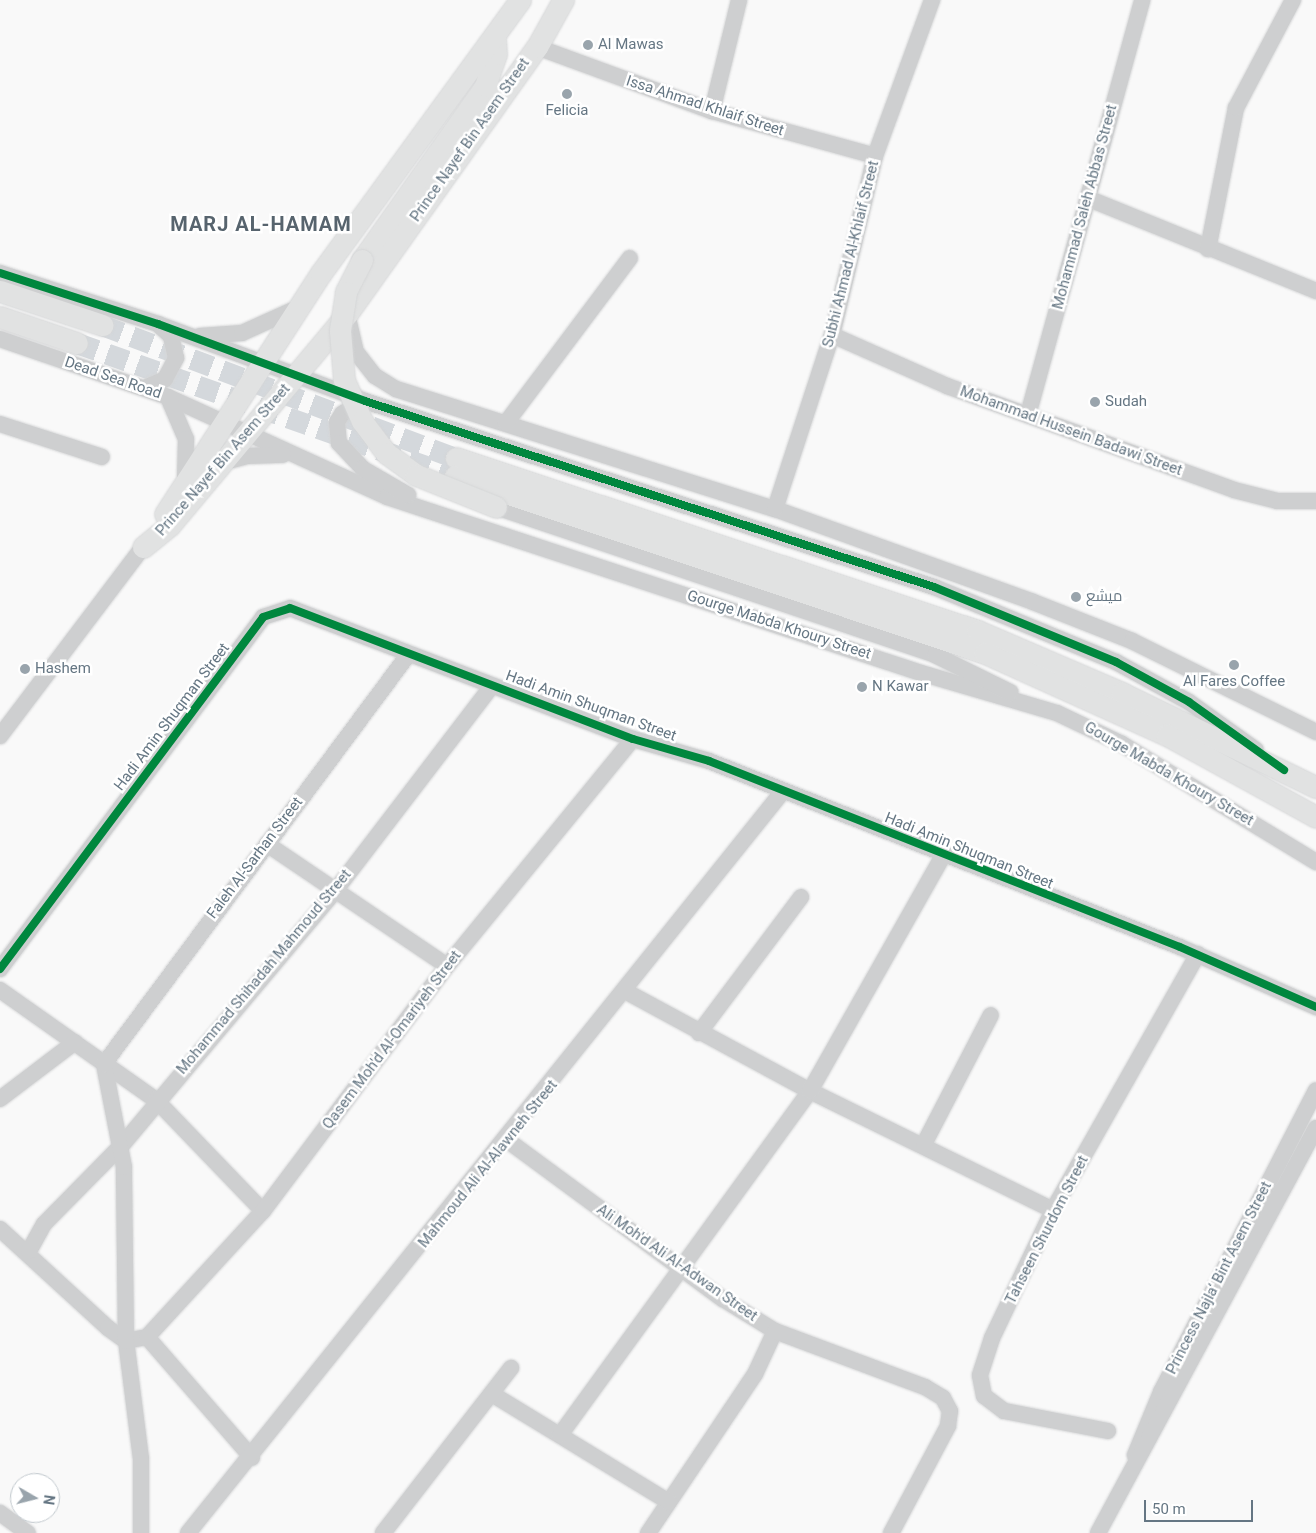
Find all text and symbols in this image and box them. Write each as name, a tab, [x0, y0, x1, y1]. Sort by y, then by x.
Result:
place label: Al Mawas	[598, 36, 664, 54]
marker: Al Mawas	[582, 39, 594, 51]
street label: Prince Nayef Bin Asem Street	[407, 55, 533, 225]
street label: Issa Ahmad Khlaif Street	[624, 72, 786, 140]
marker: Felicia	[561, 88, 573, 100]
place label: Felicia	[545, 102, 589, 120]
street label: Mohammad Saleh Abbas Street	[1049, 103, 1121, 311]
street label: Subhi Ahmad Al-Khlaif Street	[819, 159, 883, 349]
district label: MARJ AL-HAMAM	[169, 212, 353, 236]
street label: Dead Sea Road	[62, 353, 164, 403]
street label: Prince Nayef Bin Asem Street	[152, 380, 294, 540]
street label: Mohammad Hussein Badawi Street	[957, 382, 1185, 480]
place label: Sudah	[1105, 393, 1147, 411]
marker: Sudah	[1089, 396, 1101, 408]
street label: Gourge Mabda Khoury Street	[685, 587, 873, 663]
place label: ميشع	[1086, 588, 1122, 606]
marker: ميشع	[1070, 591, 1082, 603]
street label: Hadi Amin Shuqman Street	[111, 640, 233, 794]
marker: Al Fares Coffee	[1228, 659, 1240, 671]
place label: Hashem	[35, 660, 91, 678]
marker: Hashem	[19, 663, 31, 675]
street label: Hadi Amin Shuqman Street	[503, 667, 679, 745]
place label: Al Fares Coffee	[1183, 673, 1285, 691]
place label: N Kawar	[872, 678, 929, 696]
marker: N Kawar	[856, 681, 868, 693]
street label: Gourge Mabda Khoury Street	[1081, 718, 1257, 830]
street label: Faleh Al-Sarhan Street	[203, 794, 307, 922]
street label: Hadi Amin Shuqman Street	[882, 809, 1056, 893]
street label: Mohammad Shihadah Mahmoud Street	[173, 866, 355, 1078]
street label: Qasem Moh'd Al-Omariyeh Street	[319, 947, 465, 1133]
street label: Mahmoud Ali Al-Alawneh Street	[415, 1076, 561, 1252]
street label: Tahseen Shurdom Street	[1002, 1153, 1092, 1307]
street label: Princess Najla‘ Bint Asem Street	[1162, 1179, 1276, 1377]
street label: Ali Moh'd Ali Al-Adwan Street	[593, 1201, 761, 1325]
north arrow	[10, 1473, 60, 1523]
scale bar	[1146, 1490, 1255, 1522]
text: N	[40, 1494, 57, 1506]
text: 50 m	[1152, 1500, 1186, 1518]

